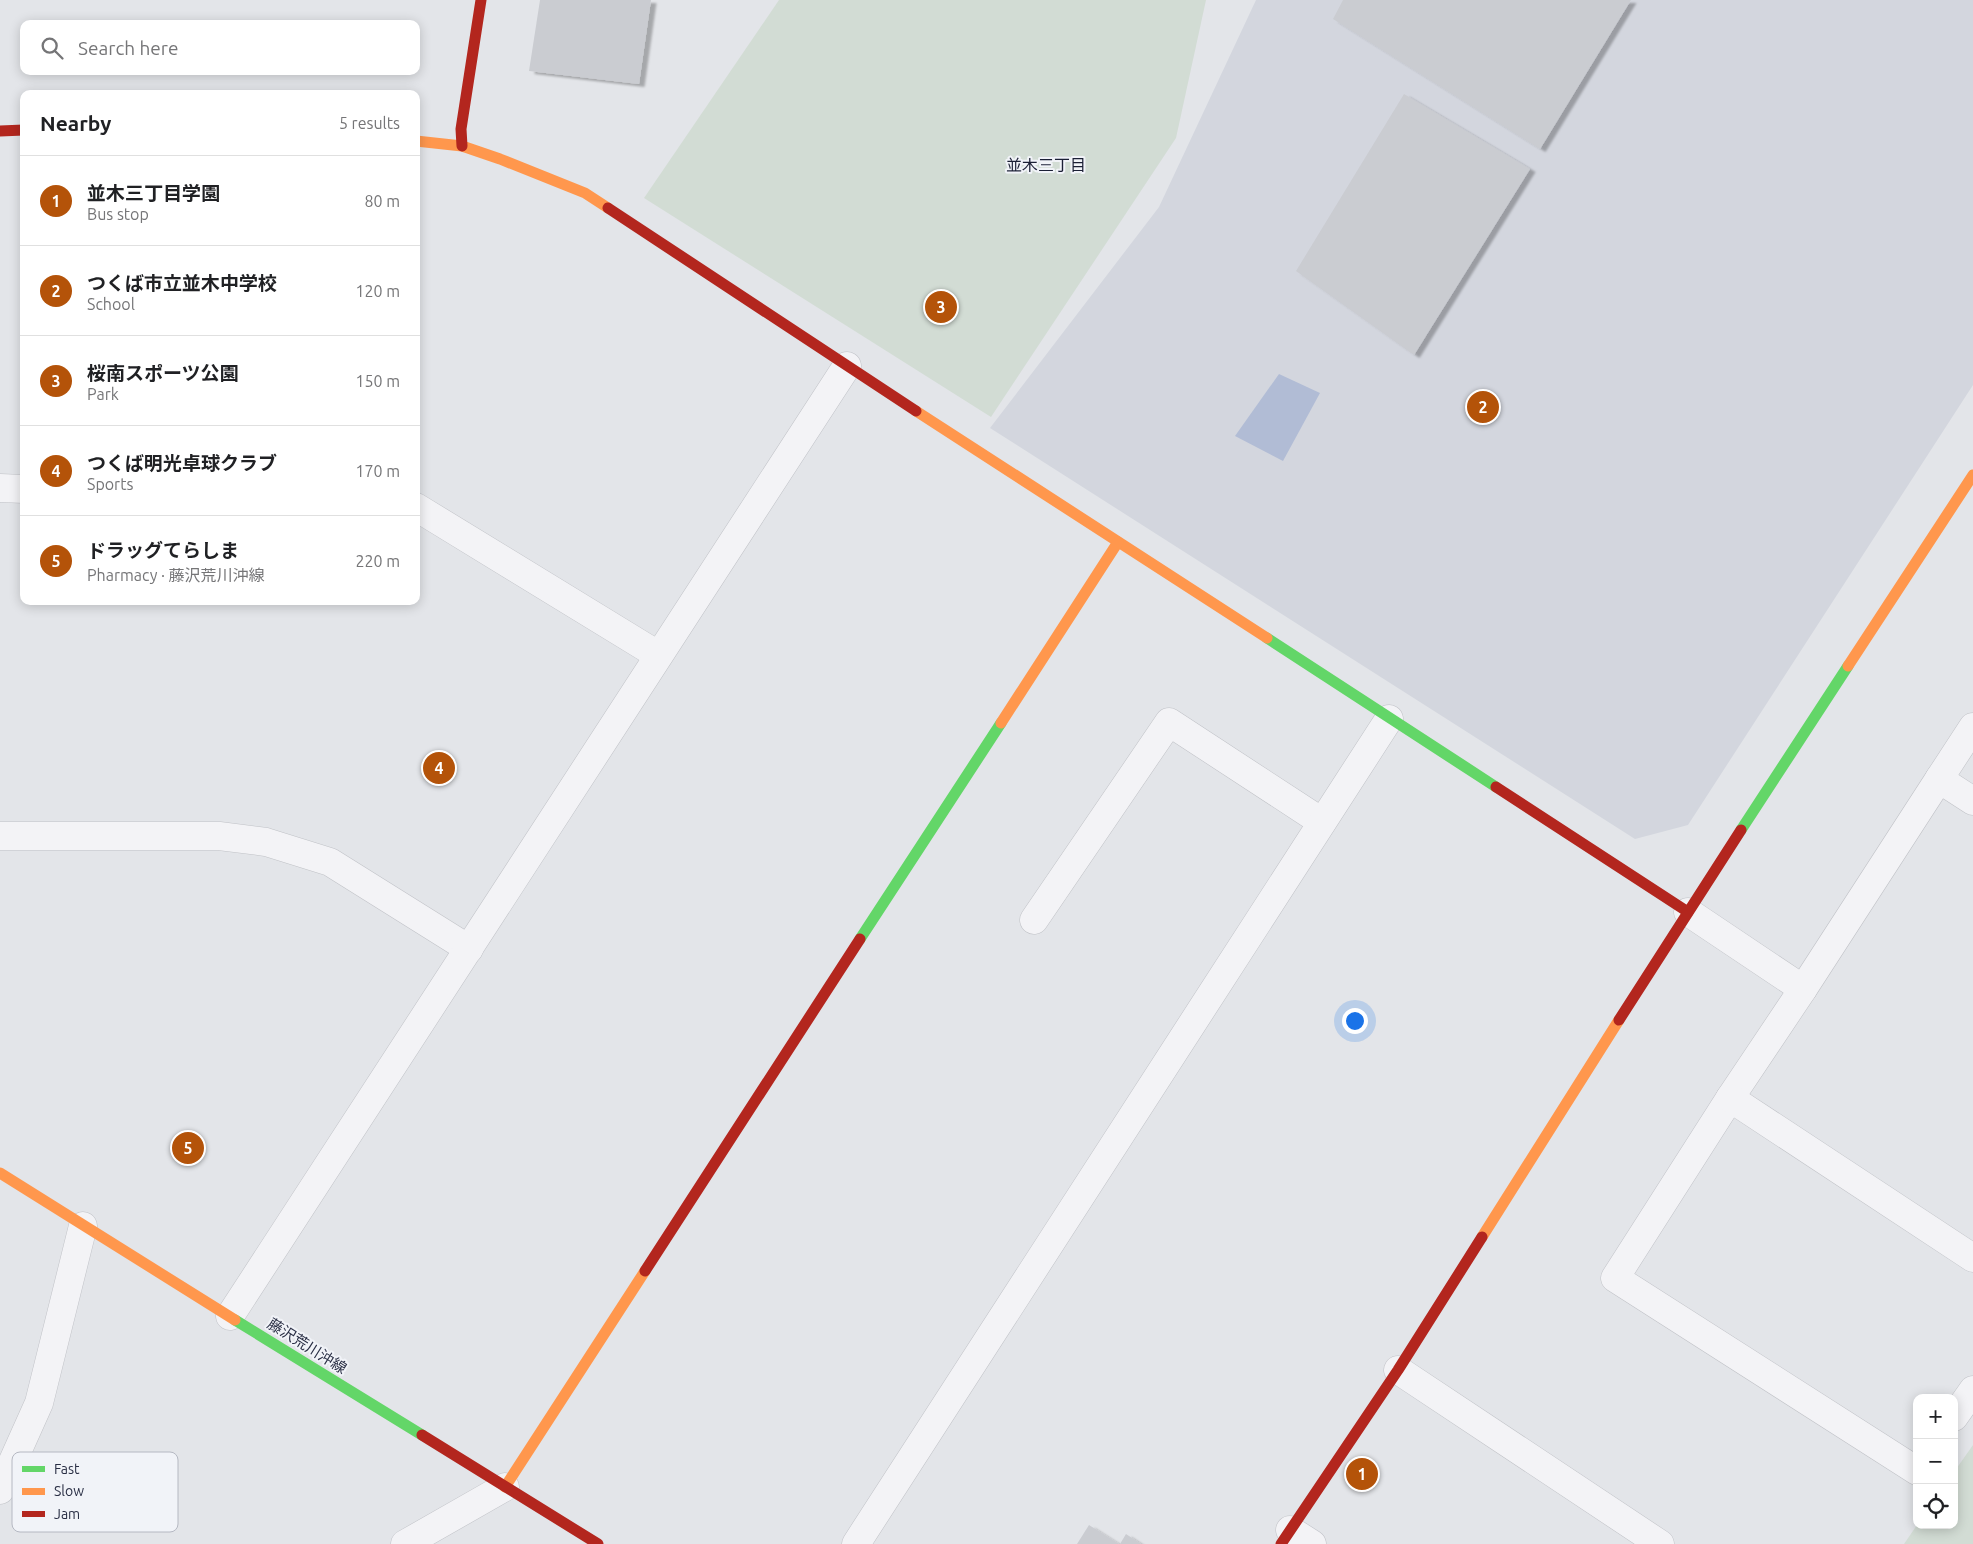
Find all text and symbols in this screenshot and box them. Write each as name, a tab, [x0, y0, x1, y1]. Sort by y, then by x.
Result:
search box	[20, 20, 420, 75]
icon: search	[38, 34, 66, 62]
text: Search here	[78, 37, 178, 59]
text: Nearby	[40, 111, 111, 135]
text: 5 results	[339, 114, 400, 132]
district label: 並木三丁目	[1006, 156, 1086, 174]
text: 並木三丁目学園	[87, 182, 220, 204]
text: 1	[51, 192, 61, 210]
text: 80 m	[364, 192, 400, 210]
text: Bus stop	[87, 205, 149, 223]
text: つくば市立並木中学校	[87, 272, 277, 294]
text: 2	[51, 282, 61, 300]
text: 120 m	[355, 282, 400, 300]
pin: 3	[925, 288, 957, 326]
text: School	[87, 295, 135, 313]
text: 桜南スポーツ公園	[87, 362, 239, 384]
text: 3	[51, 372, 61, 390]
text: 150 m	[355, 372, 400, 390]
text: Park	[87, 385, 119, 403]
pin: 2	[1467, 388, 1499, 426]
text: つくば明光卓球クラブ	[87, 452, 277, 474]
text: 4	[51, 462, 61, 480]
text: 170 m	[355, 462, 400, 480]
text: Sports	[87, 475, 133, 493]
text: ドラッグてらしま	[87, 539, 239, 561]
text: 5	[51, 552, 61, 570]
text: 220 m	[355, 552, 400, 570]
text: Pharmacy · 藤沢荒川沖線	[87, 566, 265, 584]
pin: 4	[423, 749, 455, 787]
your location	[1342, 1008, 1368, 1034]
pin: 5	[172, 1129, 204, 1167]
street label: 藤沢荒川沖線	[265, 1315, 350, 1377]
map controls	[1913, 1394, 1958, 1529]
button: +	[1913, 1394, 1958, 1439]
button: −	[1913, 1439, 1958, 1484]
legend	[12, 1452, 178, 1532]
pin: 1	[1346, 1455, 1378, 1493]
text: Fast	[54, 1461, 80, 1477]
text: Slow	[54, 1483, 84, 1499]
button: locate	[1913, 1484, 1958, 1529]
text: Jam	[54, 1506, 80, 1522]

